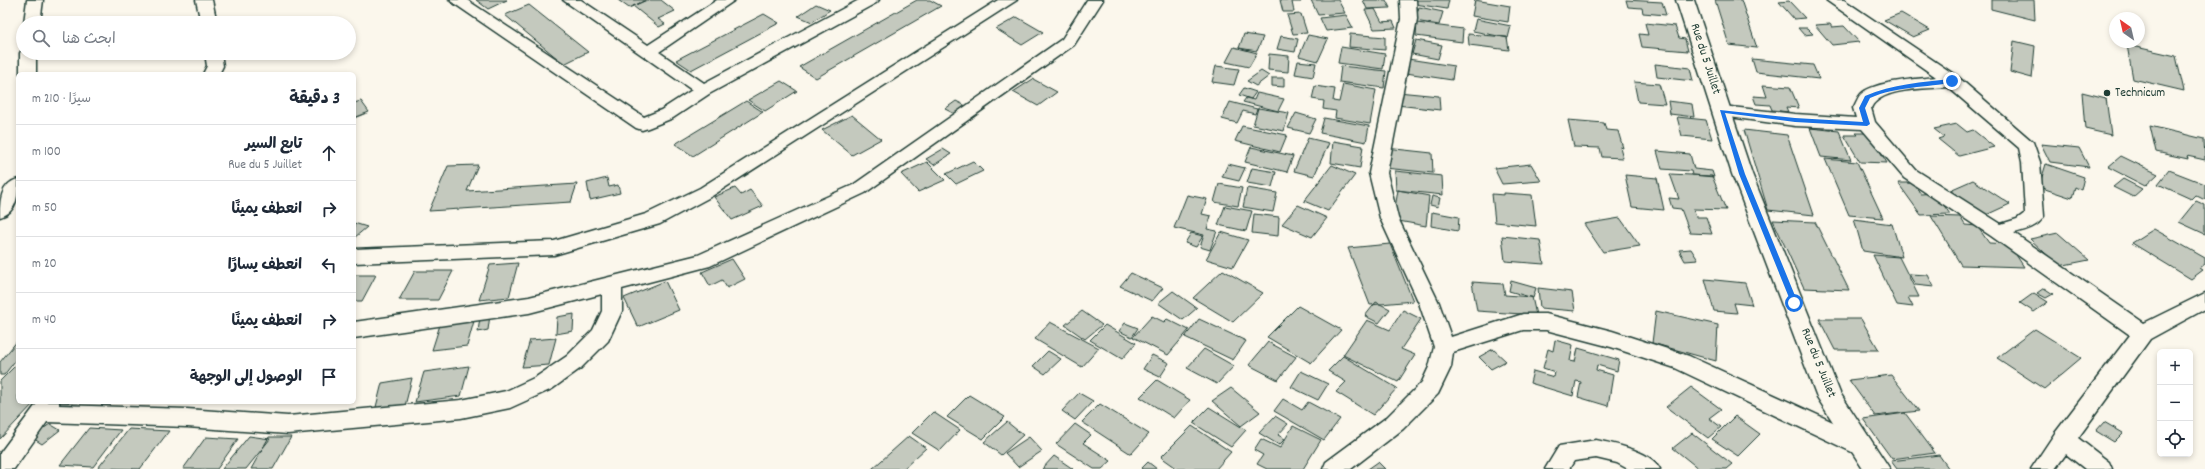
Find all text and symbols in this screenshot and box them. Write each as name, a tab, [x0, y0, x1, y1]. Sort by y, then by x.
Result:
north arrow	[2109, 12, 2145, 48]
search box	[16, 16, 356, 60]
street label: Rue du 5 Juillet	[1685, 21, 1725, 97]
icon: search	[30, 27, 52, 49]
text: ابحث هنا	[62, 29, 116, 51]
route end	[1943, 72, 1961, 90]
place label: Technicum	[2115, 84, 2165, 103]
text: 3 دقيقة	[289, 88, 340, 112]
marker: Technicum	[2102, 88, 2112, 98]
text: سيرًا · 210 m	[32, 90, 91, 109]
text: تابع السير	[245, 134, 302, 156]
icon: ahead	[318, 142, 340, 164]
text: 100 m	[32, 143, 61, 162]
text: Rue du 5 Juillet	[228, 156, 302, 175]
icon: right	[318, 198, 340, 220]
text: 50 m	[32, 199, 57, 218]
text: انعطف يمينًا	[232, 199, 302, 221]
icon: left	[318, 254, 340, 276]
text: 20 m	[32, 255, 57, 274]
text: انعطف يسارًا	[228, 255, 302, 277]
route start	[1785, 294, 1803, 312]
icon: right	[318, 310, 340, 332]
text: 40 m	[32, 311, 56, 330]
text: انعطف يمينًا	[232, 311, 302, 333]
street label: Rue du 5 Juillet	[1795, 325, 1841, 401]
map controls	[2157, 349, 2193, 457]
button: +	[2157, 349, 2193, 385]
icon: arrive	[318, 366, 340, 388]
text: الوصول إلى الوجهة	[190, 367, 302, 389]
button: −	[2157, 385, 2193, 421]
button: locate	[2157, 421, 2193, 457]

